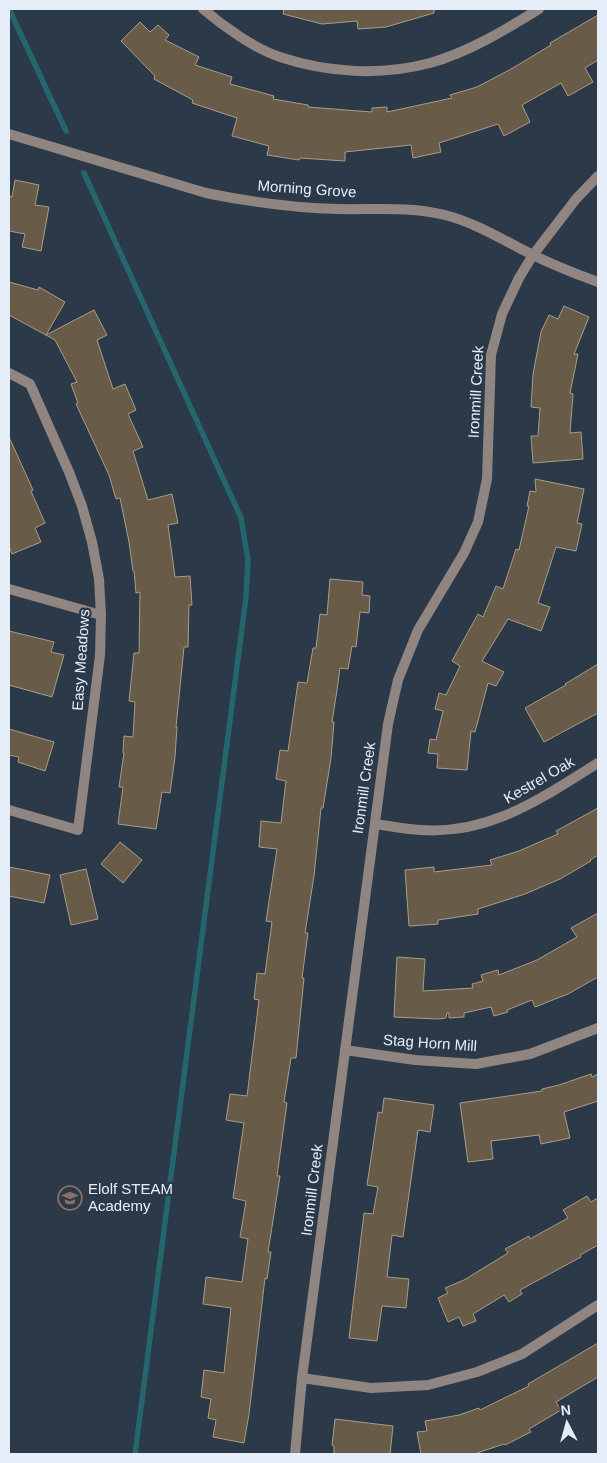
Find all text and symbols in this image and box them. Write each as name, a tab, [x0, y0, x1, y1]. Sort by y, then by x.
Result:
street label: Morning Grove	[257, 177, 357, 200]
street label: Ironmill Creek	[465, 345, 486, 439]
street label: Easy Meadows	[68, 609, 93, 711]
street label: Ironmill Creek	[349, 740, 378, 835]
street label: Kestrel Oak	[501, 752, 577, 807]
street label: Stag Horn Mill	[382, 1031, 478, 1054]
street label: Ironmill Creek	[297, 1142, 326, 1237]
place label: Elolf STEAM Academy	[88, 1180, 173, 1214]
school or university icon: Elolf STEAM Academy	[57, 1185, 83, 1211]
north arrow	[542, 1398, 592, 1448]
text: N	[560, 1402, 572, 1419]

